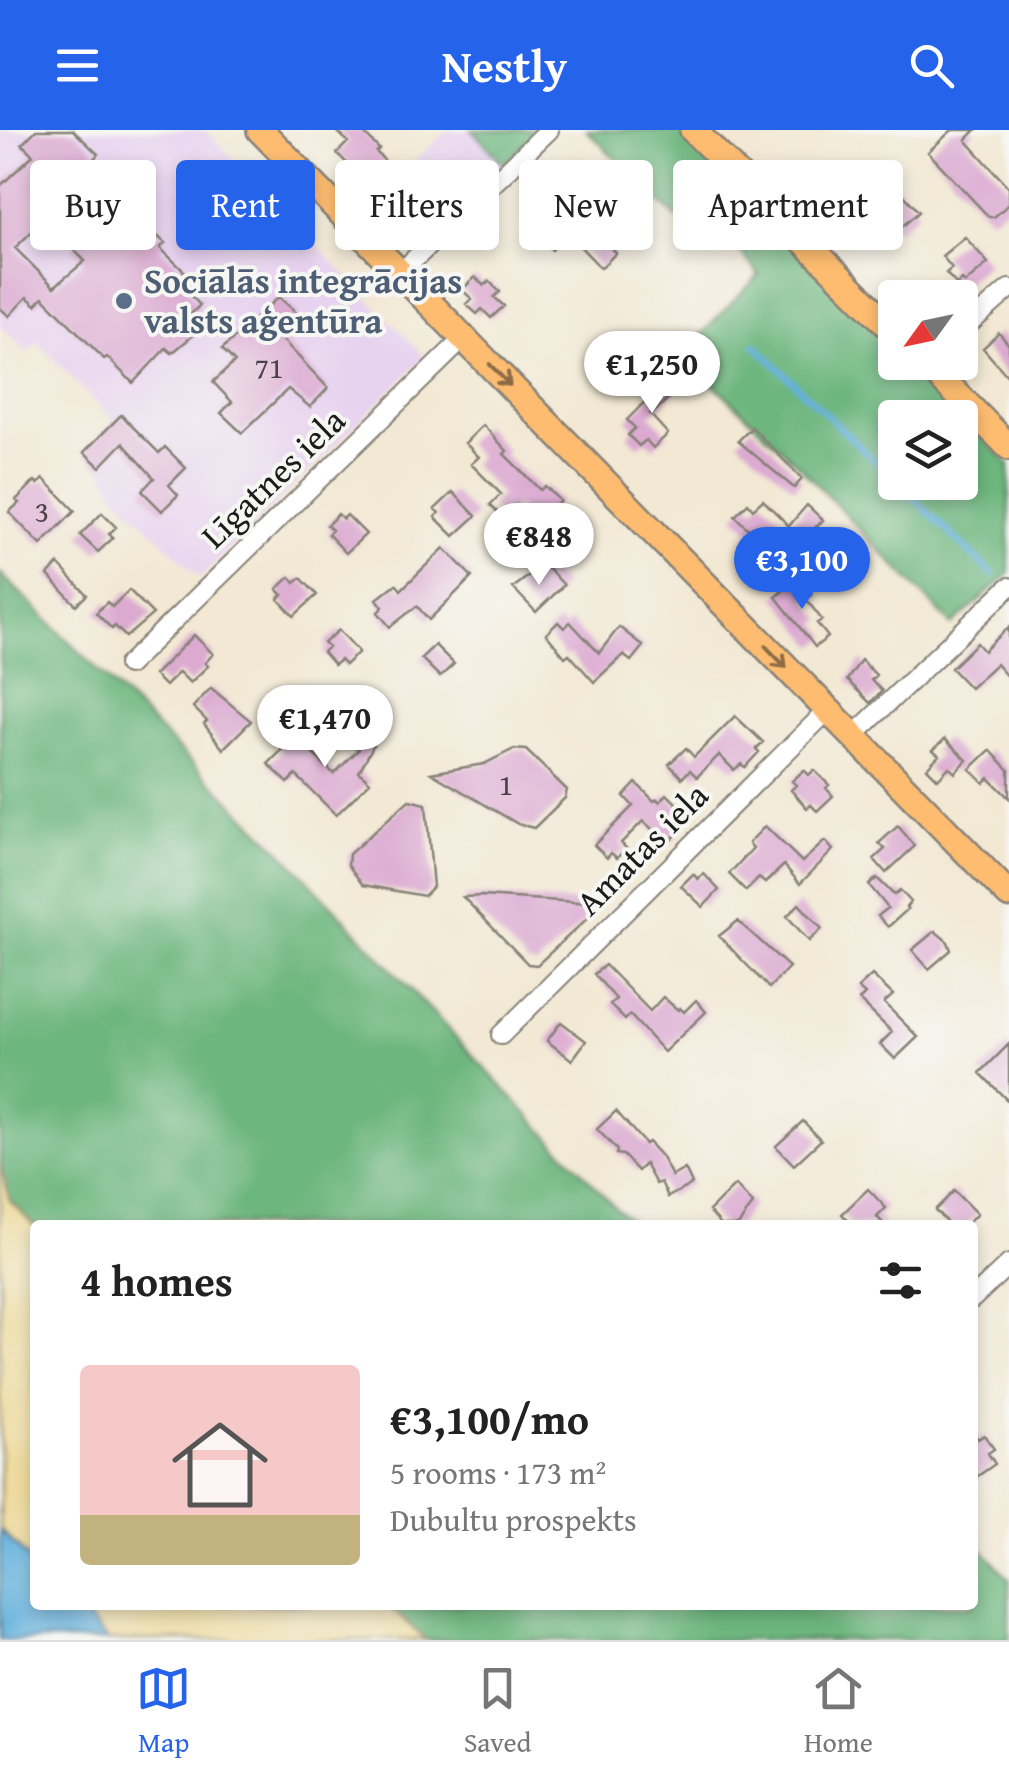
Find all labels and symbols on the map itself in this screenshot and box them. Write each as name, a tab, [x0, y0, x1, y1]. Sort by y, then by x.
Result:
place label: Sociālās integrācijas valsts aģentūra	[144, 255, 462, 346]
north arrow	[878, 280, 978, 380]
marker: Sociālās integrācijas valsts aģentūra	[113, 290, 135, 312]
pin: €1,250	[571, 331, 733, 416]
house number: 71	[255, 345, 283, 389]
one-way arrow	[488, 362, 512, 386]
street label: Līgatnes iela	[189, 395, 357, 560]
house number: 3	[35, 489, 49, 533]
pin: €848	[480, 503, 598, 588]
pin: €3,100	[721, 527, 883, 612]
one-way arrow	[764, 645, 788, 669]
pin: €1,470	[244, 685, 406, 770]
house number: 1	[499, 762, 513, 806]
street label: Amatas iela	[564, 770, 720, 927]

